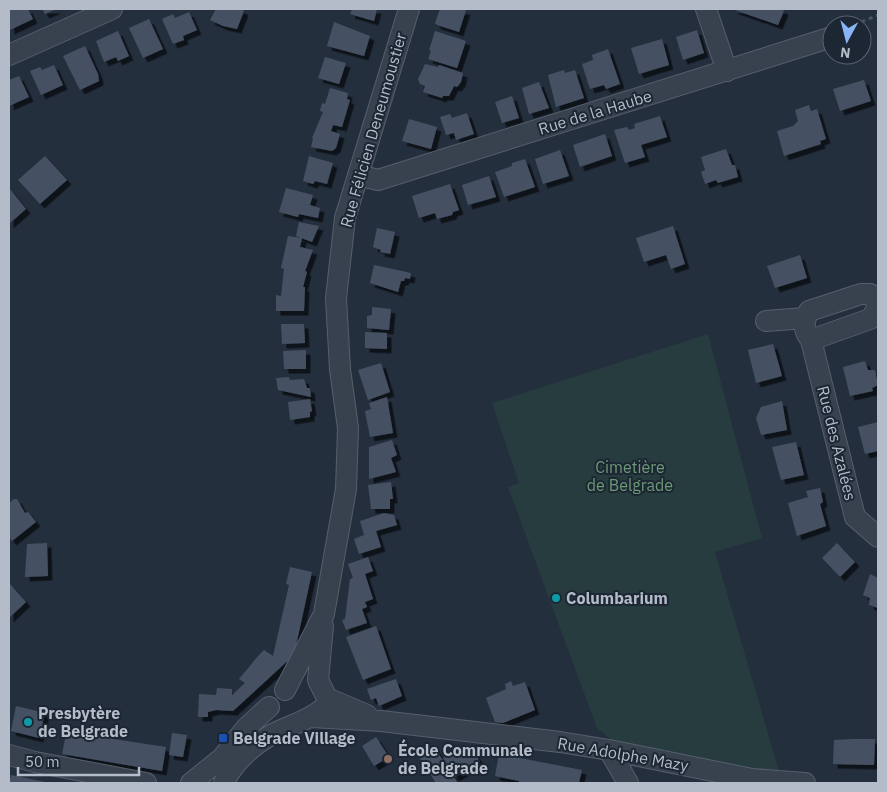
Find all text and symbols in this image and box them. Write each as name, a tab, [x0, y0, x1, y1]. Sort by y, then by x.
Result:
north arrow	[822, 15, 872, 65]
street label: Rue Félicien Deneumoustier	[336, 30, 410, 230]
text: N	[839, 43, 852, 62]
street label: Rue de la Haube	[536, 85, 654, 139]
street label: Rue des Azalées	[813, 384, 861, 502]
park label: Cimetière de Belgrade	[587, 457, 673, 495]
place label: Columbarium	[566, 588, 668, 608]
marker: Columbarium	[550, 592, 562, 604]
place label: Presbytère de Belgrade	[38, 703, 128, 741]
marker: Presbytère de Belgrade	[22, 716, 34, 728]
place label: Belgrade Village	[233, 728, 356, 748]
marker: Belgrade Village	[217, 732, 229, 744]
street label: Rue Adolphe Mazy	[556, 733, 690, 775]
place label: École Communale de Belgrade	[398, 739, 532, 778]
scale bar	[18, 744, 139, 776]
text: 50 m	[25, 752, 60, 771]
marker: École Communale de Belgrade	[382, 753, 394, 765]

